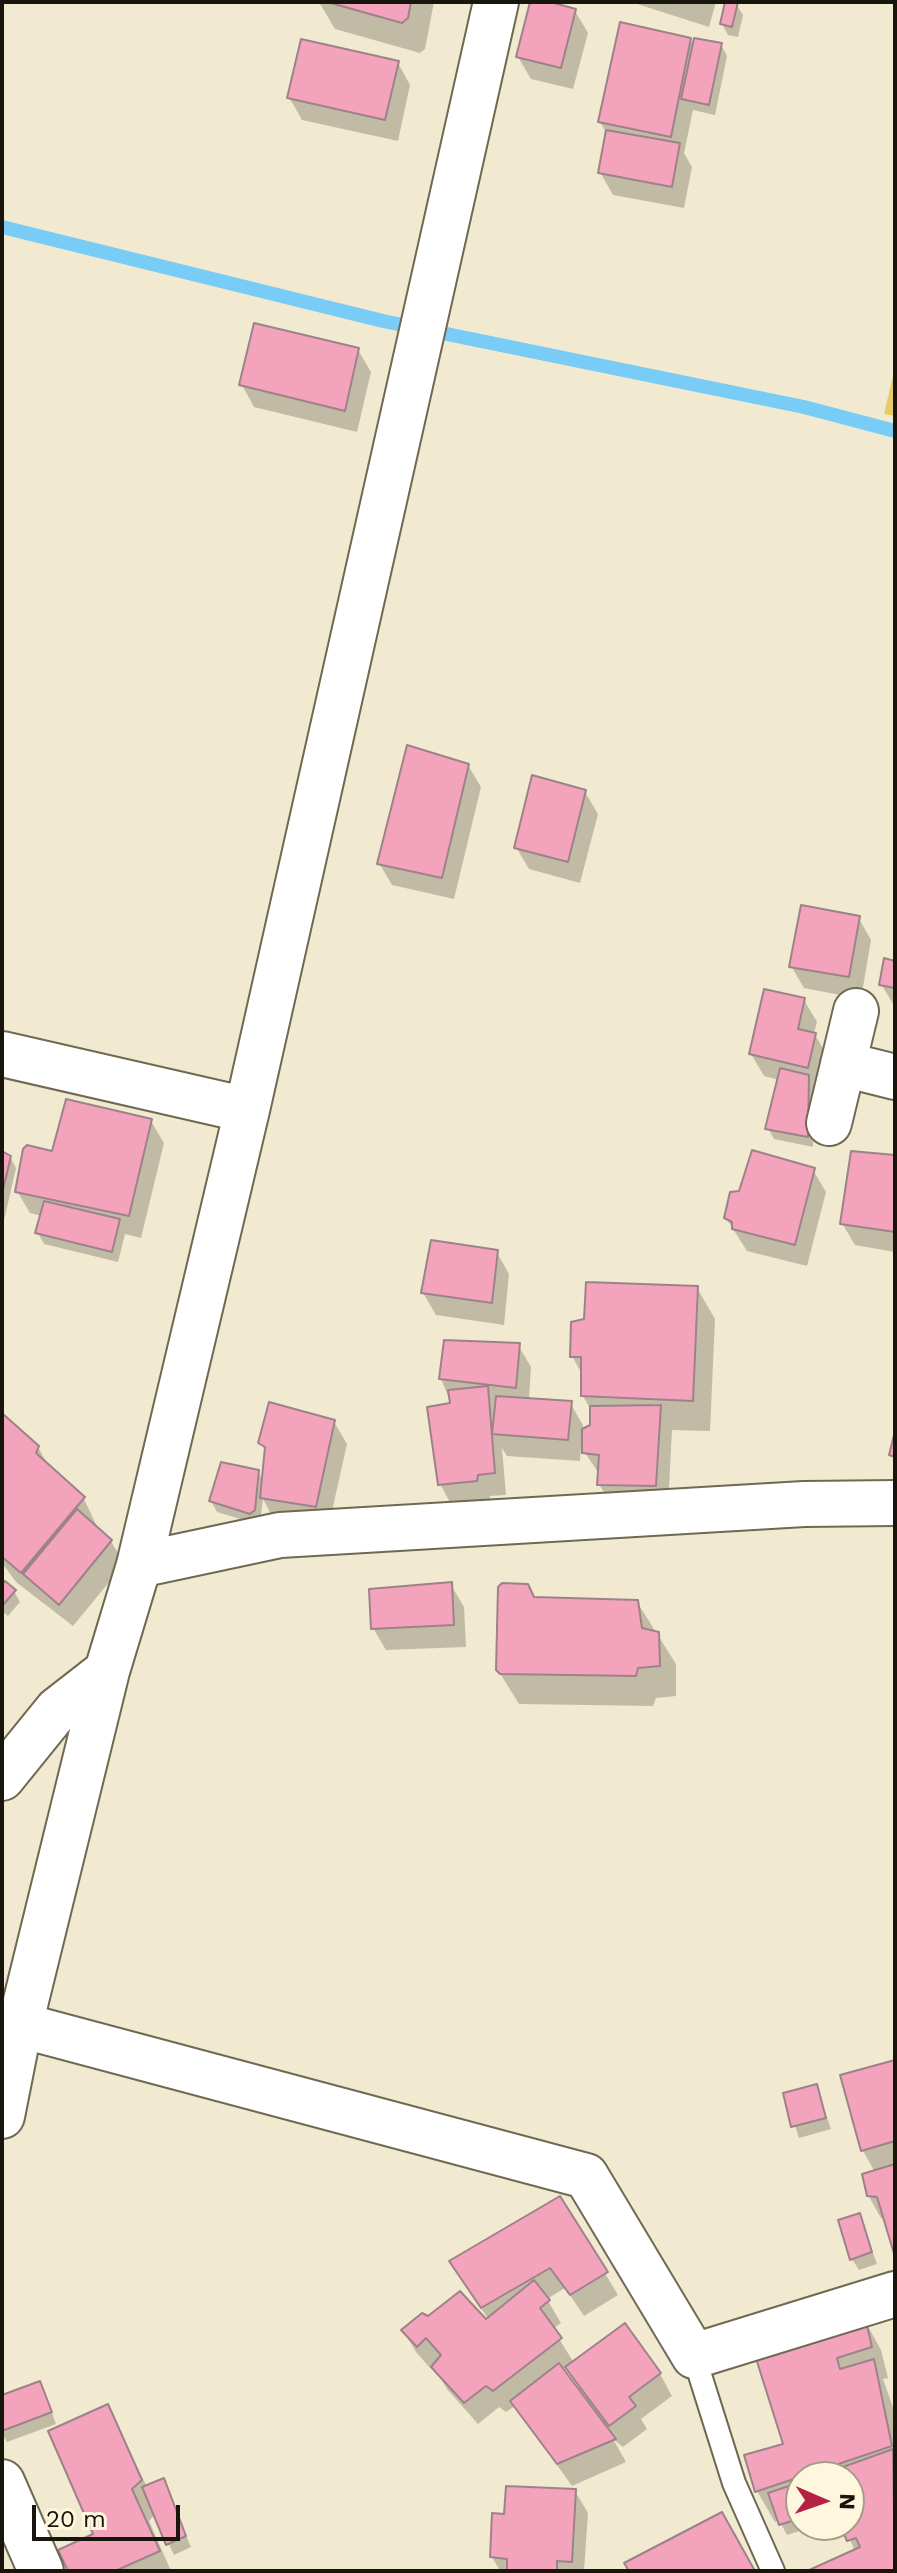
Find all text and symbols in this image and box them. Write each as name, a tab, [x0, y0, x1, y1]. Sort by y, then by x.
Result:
north arrow	[785, 2461, 865, 2541]
scale bar	[36, 2489, 184, 2539]
text: N	[835, 2493, 860, 2510]
text: 20 m	[46, 2505, 106, 2533]

